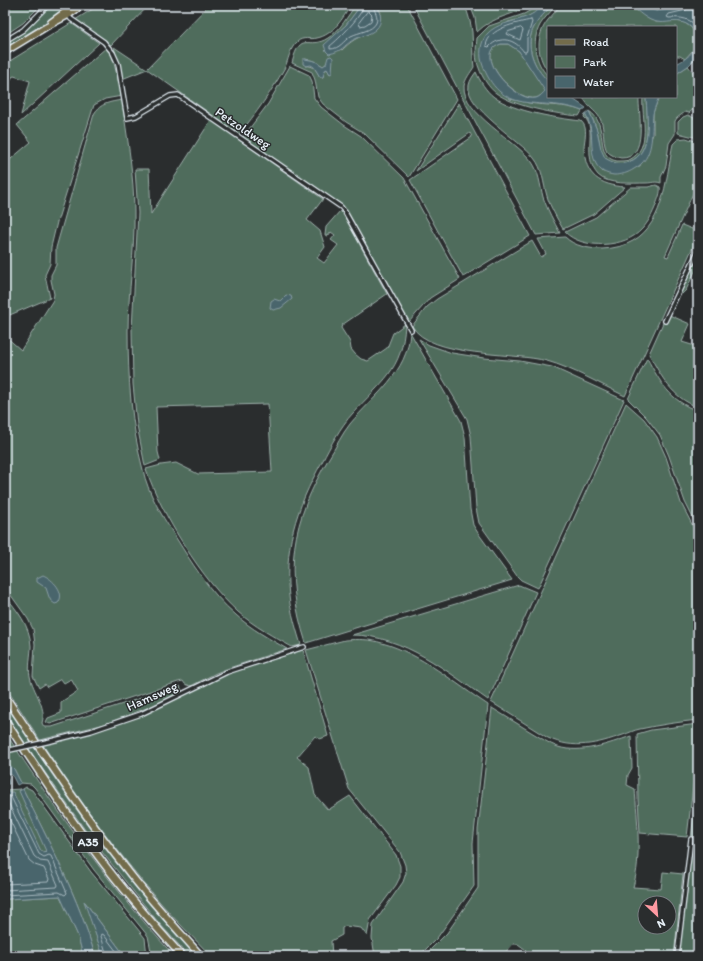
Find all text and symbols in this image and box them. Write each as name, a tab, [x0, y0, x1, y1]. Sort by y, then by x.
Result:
legend	[547, 26, 677, 98]
text: Road	[583, 35, 609, 49]
text: Park	[583, 55, 607, 69]
text: Water	[583, 75, 614, 89]
street label: Petzoldweg	[213, 104, 274, 152]
street label: Hamsweg	[124, 678, 180, 714]
road number: A35	[73, 832, 103, 852]
north arrow	[637, 895, 677, 935]
text: N	[655, 916, 667, 931]

